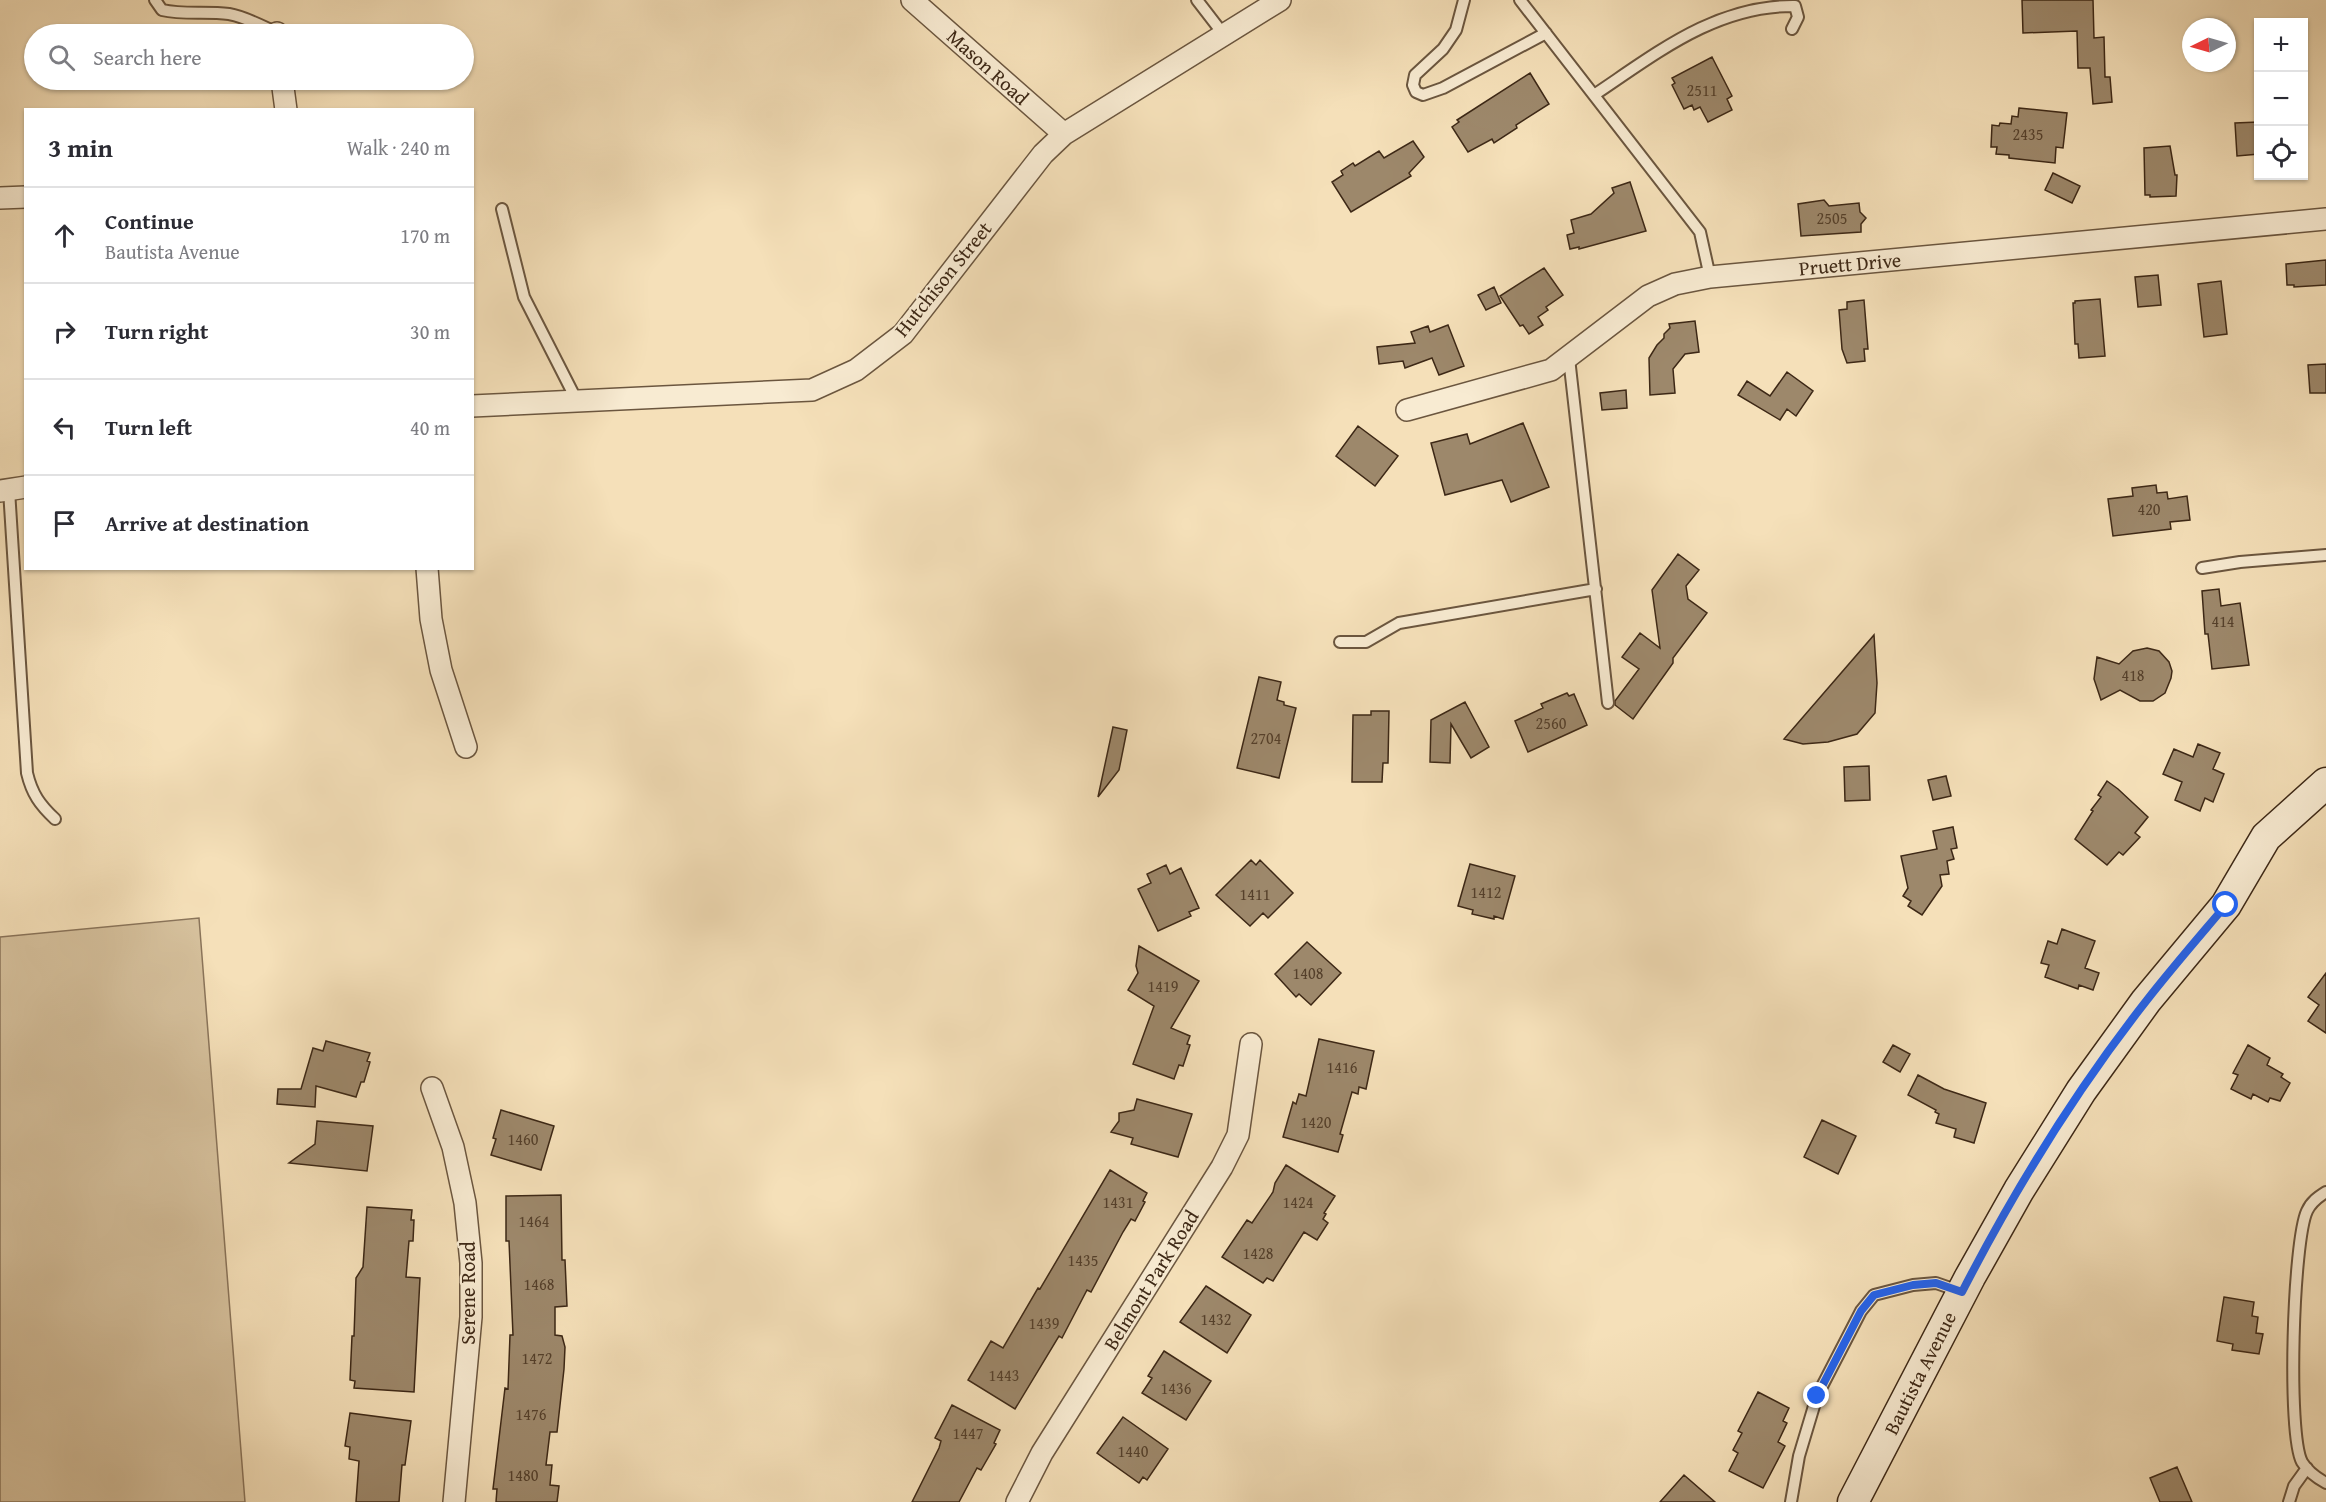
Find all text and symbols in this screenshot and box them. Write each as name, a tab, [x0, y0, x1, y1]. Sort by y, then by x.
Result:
north arrow	[2182, 18, 2236, 72]
map controls	[2254, 18, 2308, 180]
button: +	[2254, 18, 2308, 72]
street label: Mason Road	[941, 22, 1036, 112]
search box	[24, 24, 474, 90]
icon: search	[45, 41, 78, 74]
text: Search here	[93, 41, 202, 73]
button: −	[2254, 72, 2308, 126]
house number: 2511	[1687, 78, 1717, 102]
house number: 2435	[2013, 122, 2043, 146]
button: locate	[2254, 126, 2308, 180]
text: 3 min	[48, 128, 113, 167]
text: Walk · 240 m	[347, 133, 450, 162]
text: Continue	[105, 205, 194, 237]
house number: 2505	[1817, 206, 1847, 230]
street label: Hutchison Street	[887, 215, 998, 343]
icon: ahead	[48, 219, 81, 252]
text: 170 m	[400, 221, 450, 250]
text: Bautista Avenue	[105, 237, 240, 266]
street label: Pruett Drive	[1798, 245, 1902, 282]
icon: right	[48, 315, 81, 348]
text: Turn right	[105, 315, 208, 347]
text: 30 m	[410, 317, 450, 346]
icon: left	[48, 411, 81, 444]
text: Turn left	[105, 411, 192, 443]
text: 40 m	[410, 413, 450, 442]
house number: 420	[2137, 497, 2161, 521]
icon: arrive	[48, 507, 81, 540]
text: Arrive at destination	[105, 507, 309, 539]
house number: 414	[2211, 609, 2235, 633]
house number: 418	[2121, 663, 2145, 687]
house number: 2560	[1536, 711, 1567, 735]
house number: 2704	[1251, 726, 1282, 750]
house number: 1412	[1471, 880, 1501, 904]
house number: 1411	[1240, 882, 1270, 906]
route start	[2212, 891, 2238, 917]
house number: 1408	[1293, 961, 1324, 985]
house number: 1419	[1148, 974, 1179, 998]
house number: 1416	[1327, 1055, 1358, 1079]
house number: 1420	[1301, 1110, 1332, 1134]
house number: 1460	[508, 1127, 539, 1151]
house number: 1431	[1103, 1190, 1133, 1214]
house number: 1424	[1283, 1190, 1314, 1214]
street label: Belmont Park Road	[1096, 1204, 1206, 1355]
house number: 1464	[519, 1209, 550, 1233]
street label: Serene Road	[453, 1241, 482, 1345]
house number: 1428	[1243, 1241, 1274, 1265]
house number: 1435	[1068, 1248, 1098, 1272]
house number: 1468	[524, 1272, 555, 1296]
street label: Bautista Avenue	[1876, 1306, 1963, 1439]
house number: 1432	[1201, 1307, 1231, 1331]
house number: 1439	[1029, 1311, 1060, 1335]
house number: 1472	[522, 1346, 552, 1370]
house number: 1443	[989, 1363, 1019, 1387]
house number: 1436	[1161, 1376, 1192, 1400]
route end	[1803, 1382, 1829, 1408]
house number: 1476	[516, 1402, 547, 1426]
house number: 1447	[953, 1421, 984, 1445]
house number: 1440	[1118, 1439, 1149, 1463]
house number: 1480	[508, 1463, 539, 1487]

